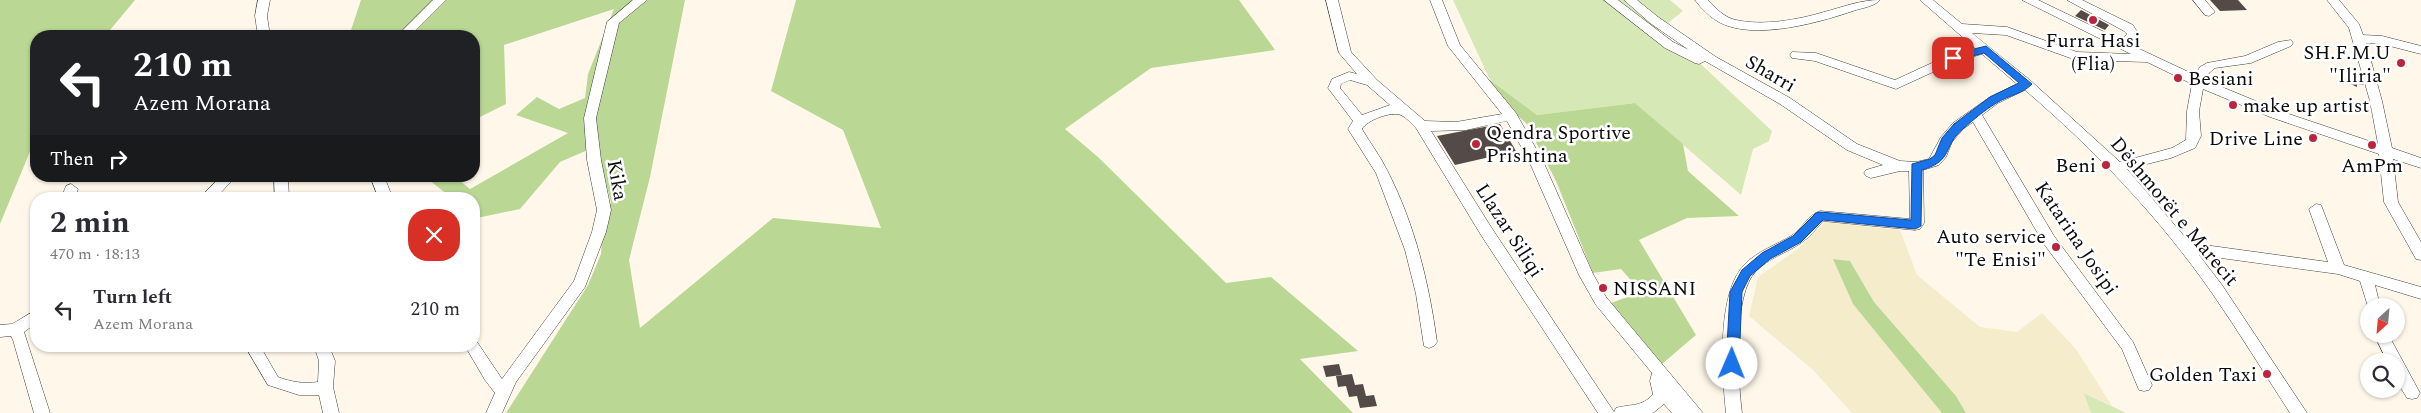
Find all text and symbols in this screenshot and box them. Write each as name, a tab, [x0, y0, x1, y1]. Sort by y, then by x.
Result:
marker: Furra Hasi (Flia)	[2087, 14, 2099, 26]
place label: Furra Hasi (Flia)	[2045, 26, 2141, 79]
pin	[1932, 37, 1974, 79]
place label: SH.F.M.U "Iliria"	[2304, 38, 2391, 91]
text: 210 m	[133, 39, 232, 92]
icon: arrive	[1939, 44, 1967, 72]
street label: Sharri	[1740, 47, 1801, 100]
icon: left	[50, 50, 115, 115]
marker: SH.F.M.U "Iliria"	[2395, 57, 2407, 69]
place label: Besiani	[2188, 64, 2254, 94]
marker: Besiani	[2172, 72, 2184, 84]
text: Azem Morana	[133, 87, 271, 120]
place label: make up artist	[2243, 91, 2369, 121]
marker: make up artist	[2227, 99, 2239, 111]
place label: Qendra Sportive Prishtina	[1486, 118, 1631, 171]
place label: Drive Line	[2209, 124, 2303, 154]
street label: Dëshmorët e Marecit	[2103, 130, 2246, 293]
marker: Drive Line	[2307, 132, 2319, 144]
marker: Qendra Sportive Prishtina	[1470, 138, 1482, 150]
marker: AmPm	[2366, 139, 2378, 151]
text: Then	[50, 145, 94, 174]
icon: right	[104, 145, 132, 173]
place label: Beni	[2055, 151, 2096, 181]
place label: AmPm	[2341, 151, 2403, 181]
street label: Kika	[599, 157, 635, 203]
marker: Beni	[2100, 159, 2112, 171]
street label: Katarina Josipi	[2027, 176, 2125, 302]
street label: Llazar Siliqi	[1467, 178, 1551, 284]
text: 2 min	[50, 200, 130, 246]
button: close	[408, 209, 460, 261]
place label: Auto service "Te Enisi"	[1936, 222, 2046, 275]
marker: Auto service "Te Enisi"	[2050, 241, 2062, 253]
text: 470 m · 18:13	[50, 242, 140, 266]
place label: NISSANI	[1613, 274, 1696, 304]
marker: NISSANI	[1597, 282, 1609, 294]
text: Turn left	[93, 283, 172, 312]
text: 210 m	[410, 295, 460, 324]
icon: left	[50, 296, 78, 324]
north arrow	[2360, 298, 2405, 342]
map controls	[2360, 298, 2405, 398]
text: Azem Morana	[93, 312, 193, 336]
position arrow	[1705, 337, 1757, 389]
button: search	[2360, 353, 2405, 398]
place label: Golden Taxi	[2149, 360, 2257, 390]
marker: Golden Taxi	[2261, 368, 2273, 380]

